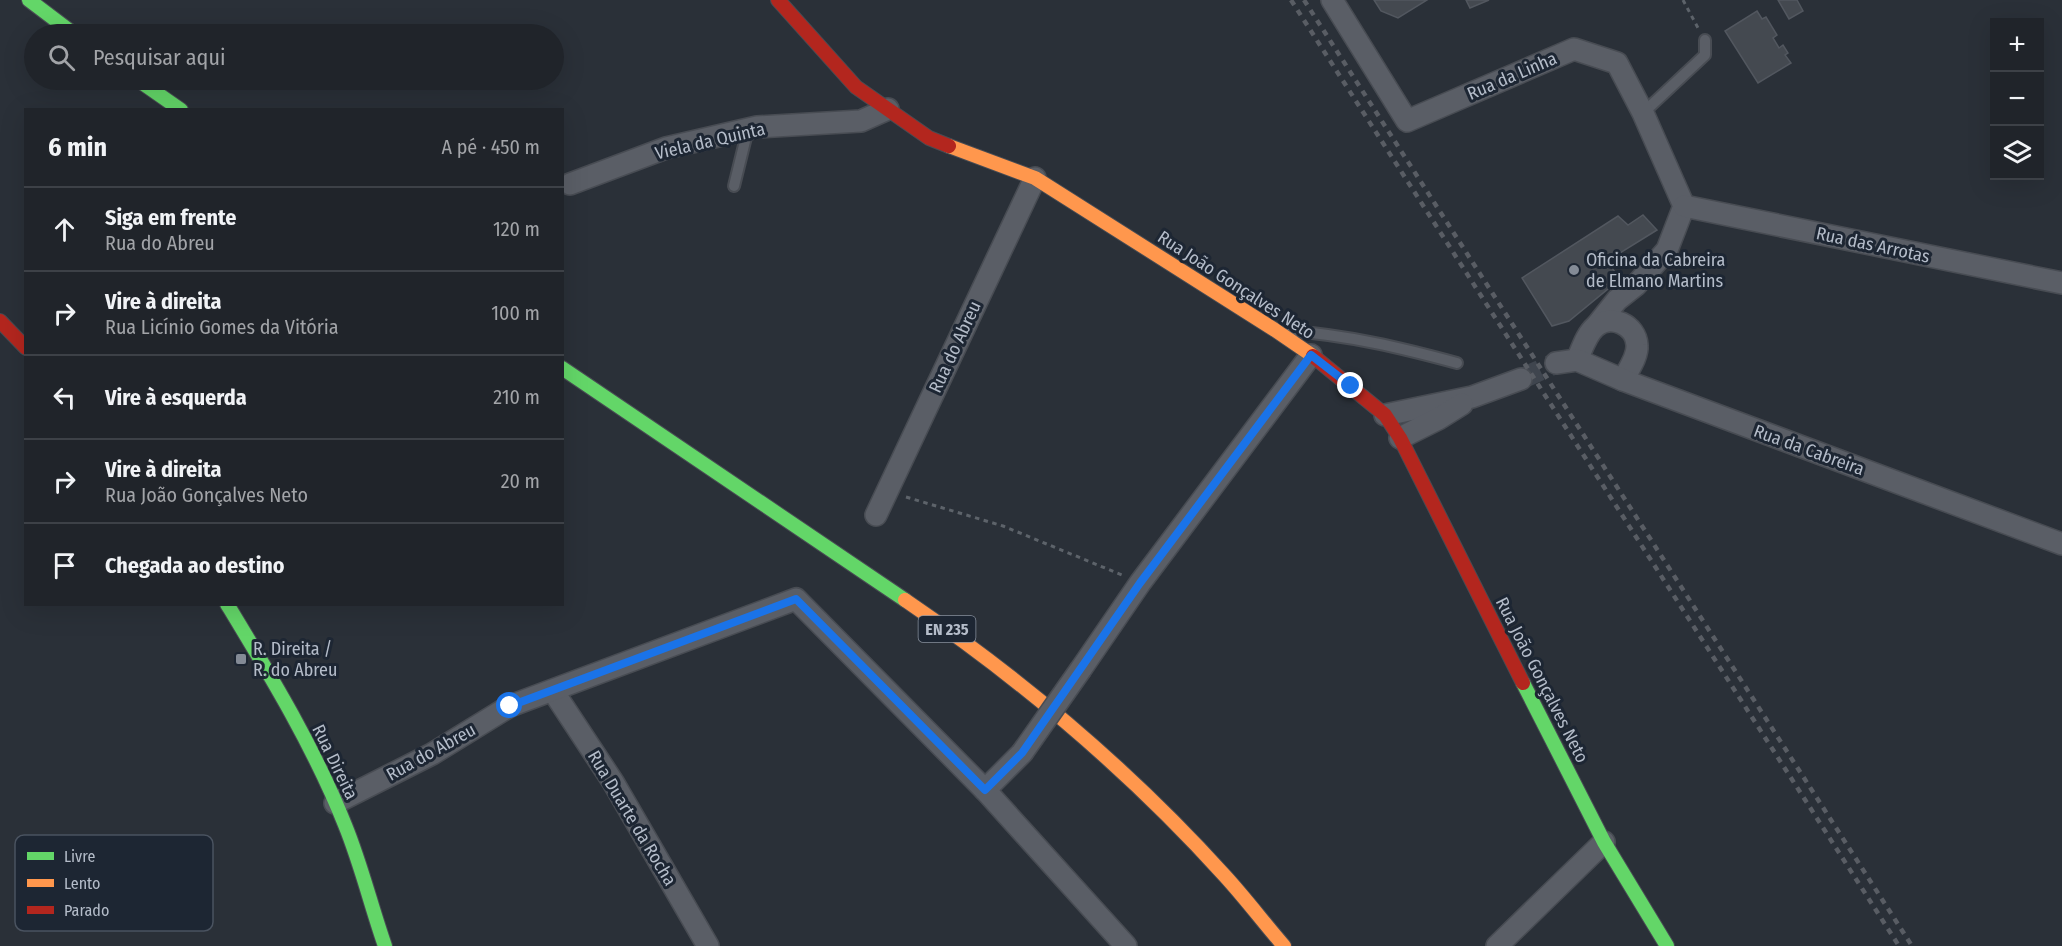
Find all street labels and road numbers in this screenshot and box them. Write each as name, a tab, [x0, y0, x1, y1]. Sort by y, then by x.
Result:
street label: Rua da Linha	[1464, 47, 1560, 105]
street label: Viela da Quinta	[653, 118, 767, 164]
street label: Rua das Arrotas	[1814, 222, 1932, 268]
street label: Rua João Gonçalves Neto	[1153, 226, 1319, 344]
street label: Rua do Abreu	[924, 298, 986, 396]
street label: Rua da Cabreira	[1751, 420, 1867, 480]
street label: Rua João Gonçalves Neto	[1491, 594, 1593, 766]
road number: EN 235	[918, 616, 976, 642]
street label: Rua do Abreu	[382, 718, 480, 786]
street label: Rua Direita	[307, 721, 363, 803]
street label: Rua Duarte da Rocha	[583, 746, 681, 890]

